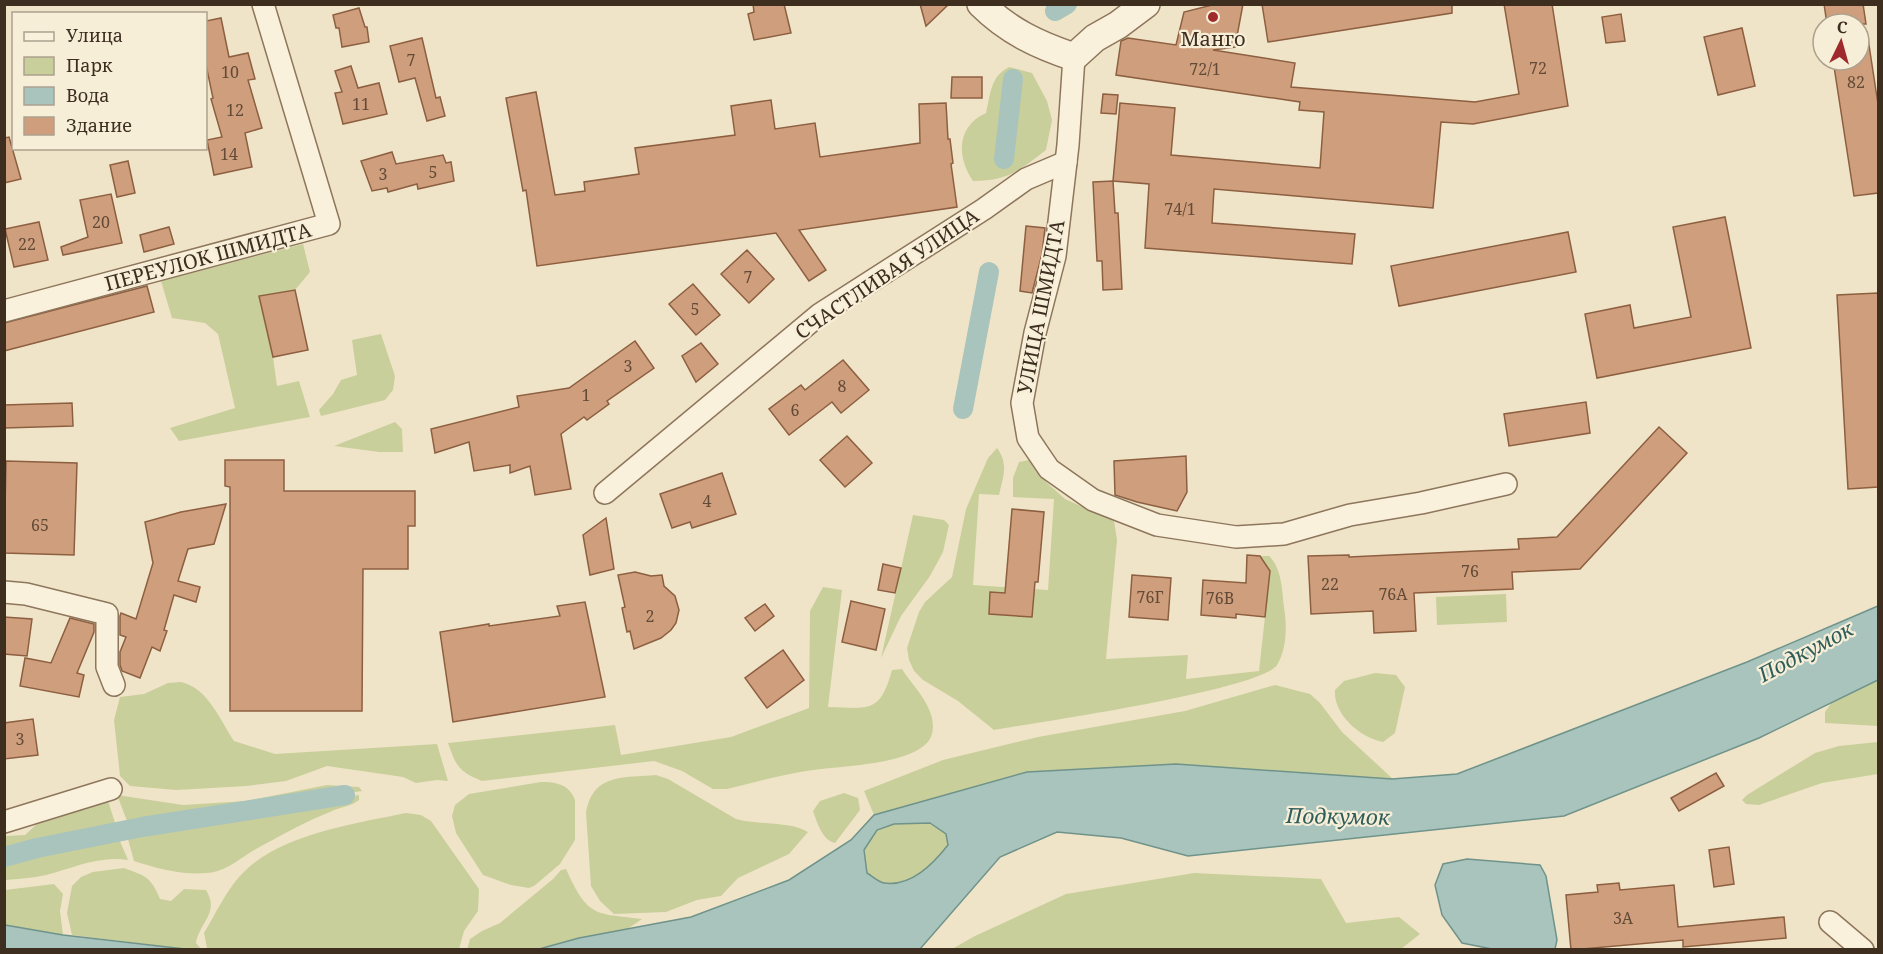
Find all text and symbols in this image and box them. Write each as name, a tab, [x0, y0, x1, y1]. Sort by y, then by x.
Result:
marker: Манго	[1206, 10, 1220, 24]
legend	[12, 12, 207, 150]
north arrow	[1811, 12, 1871, 72]
text: С	[1836, 16, 1849, 38]
text: Улица	[66, 23, 123, 47]
place label: Манго	[1181, 25, 1245, 52]
house number: 7	[407, 49, 416, 71]
text: Парк	[66, 53, 113, 77]
house number: 72	[1529, 57, 1547, 79]
house number: 72/1	[1189, 58, 1221, 80]
house number: 10	[221, 61, 239, 83]
house number: 82	[1847, 71, 1865, 93]
text: Вода	[66, 83, 110, 107]
house number: 11	[352, 93, 370, 115]
house number: 12	[226, 99, 244, 121]
text: Здание	[66, 113, 132, 137]
house number: 14	[220, 143, 238, 165]
house number: 5	[429, 161, 437, 183]
house number: 3	[379, 163, 388, 185]
house number: 74/1	[1164, 198, 1196, 220]
street label: СЧАСТЛИВАЯ УЛИЦА	[790, 201, 985, 345]
house number: 20	[92, 211, 110, 233]
street label: ПЕРЕУЛОК ШМИДТА	[102, 216, 315, 297]
street label: УЛИЦА ШМИДТА	[1010, 217, 1071, 396]
house number: 22	[18, 233, 36, 255]
house number: 7	[744, 266, 753, 288]
house number: 5	[691, 298, 699, 320]
house number: 3	[624, 355, 633, 377]
house number: 8	[838, 375, 847, 397]
house number: 1	[582, 384, 590, 406]
house number: 6	[791, 399, 800, 421]
house number: 4	[703, 490, 712, 512]
house number: 65	[31, 514, 49, 536]
house number: 76	[1461, 560, 1479, 582]
house number: 22	[1321, 573, 1339, 595]
house number: 76А	[1378, 583, 1408, 605]
house number: 76Г	[1137, 586, 1163, 608]
house number: 76В	[1206, 587, 1234, 609]
house number: 2	[646, 605, 654, 627]
water label: Подкумок	[1752, 614, 1859, 688]
house number: 3	[16, 728, 25, 750]
water label: Подкумок	[1285, 801, 1391, 831]
house number: 3А	[1613, 907, 1634, 929]

